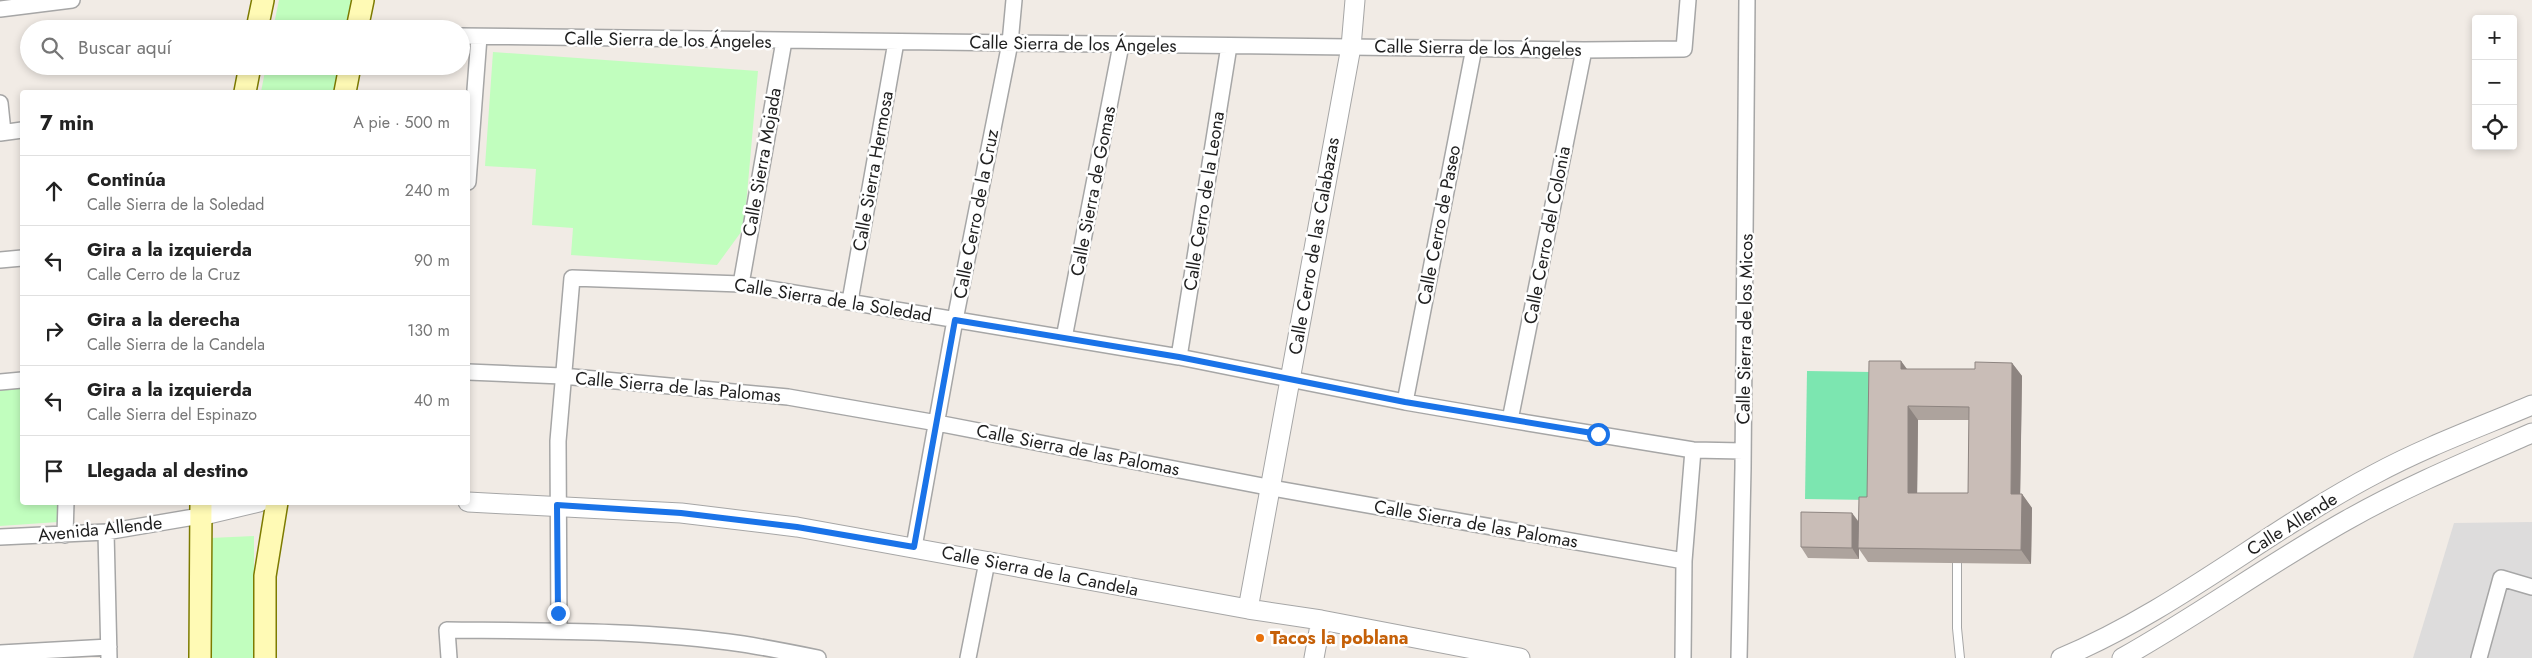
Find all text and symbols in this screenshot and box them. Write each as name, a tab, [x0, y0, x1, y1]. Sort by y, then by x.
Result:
map controls	[2472, 15, 2517, 150]
button: +	[2472, 15, 2517, 60]
search box	[20, 20, 470, 75]
street label: Calle Sierra de los Ángeles	[564, 25, 772, 55]
street label: Calle Sierra de los Ángeles	[969, 29, 1177, 59]
street label: Calle Sierra de los Ángeles	[1374, 33, 1582, 63]
icon: search	[38, 34, 66, 62]
text: Buscar aquí	[78, 34, 172, 61]
button: −	[2472, 60, 2517, 105]
street label: Calle Sierra Mojada	[736, 86, 788, 238]
street label: Calle Sierra Hermosa	[846, 89, 900, 253]
street label: Calle Sierra de Gomas	[1064, 104, 1122, 278]
button: locate	[2472, 105, 2517, 150]
text: 7 min	[40, 108, 94, 138]
street label: Calle Cerro de la Leona	[1177, 109, 1231, 293]
text: A pie · 500 m	[353, 111, 450, 134]
street label: Calle Cerro de la Cruz	[947, 126, 1005, 301]
street label: Calle Cerro de las Calabazas	[1282, 135, 1346, 357]
street label: Calle Cerro de Paseo	[1411, 143, 1467, 307]
street label: Calle Cerro del Colonia	[1517, 144, 1577, 326]
text: Continúa	[87, 166, 166, 193]
icon: ahead	[40, 177, 68, 205]
text: 240 m	[405, 179, 450, 202]
text: Calle Sierra de la Soledad	[87, 193, 264, 216]
street label: Calle Sierra de los Micos	[1730, 233, 1760, 425]
text: Gira a la izquierda	[87, 236, 252, 263]
icon: left	[40, 247, 68, 275]
text: 90 m	[414, 249, 450, 272]
text: Calle Cerro de la Cruz	[87, 263, 240, 286]
street label: Calle Sierra de la Soledad	[732, 272, 934, 328]
text: Gira a la derecha	[87, 306, 240, 333]
icon: right	[40, 317, 68, 345]
text: 130 m	[407, 319, 450, 342]
text: Calle Sierra de la Candela	[87, 333, 265, 356]
street label: Calle Sierra de las Palomas	[574, 365, 782, 409]
text: Gira a la izquierda	[87, 376, 252, 403]
icon: left	[40, 387, 68, 415]
text: 40 m	[414, 389, 450, 412]
text: Calle Sierra del Espinazo	[87, 403, 257, 426]
street label: Calle Sierra de las Palomas	[974, 418, 1182, 482]
route start	[1587, 423, 1610, 446]
icon: arrive	[40, 457, 68, 485]
text: Llegada al destino	[87, 457, 248, 484]
street label: Calle Allende	[2242, 486, 2342, 562]
street label: Calle Sierra de las Palomas	[1372, 493, 1580, 555]
street label: Avenida Allende	[37, 510, 163, 548]
street label: Calle Sierra de la Candela	[939, 539, 1141, 603]
route end	[547, 602, 570, 625]
place label: Tacos la poblana	[1270, 625, 1409, 651]
marker: Tacos la poblana	[1254, 632, 1266, 644]

